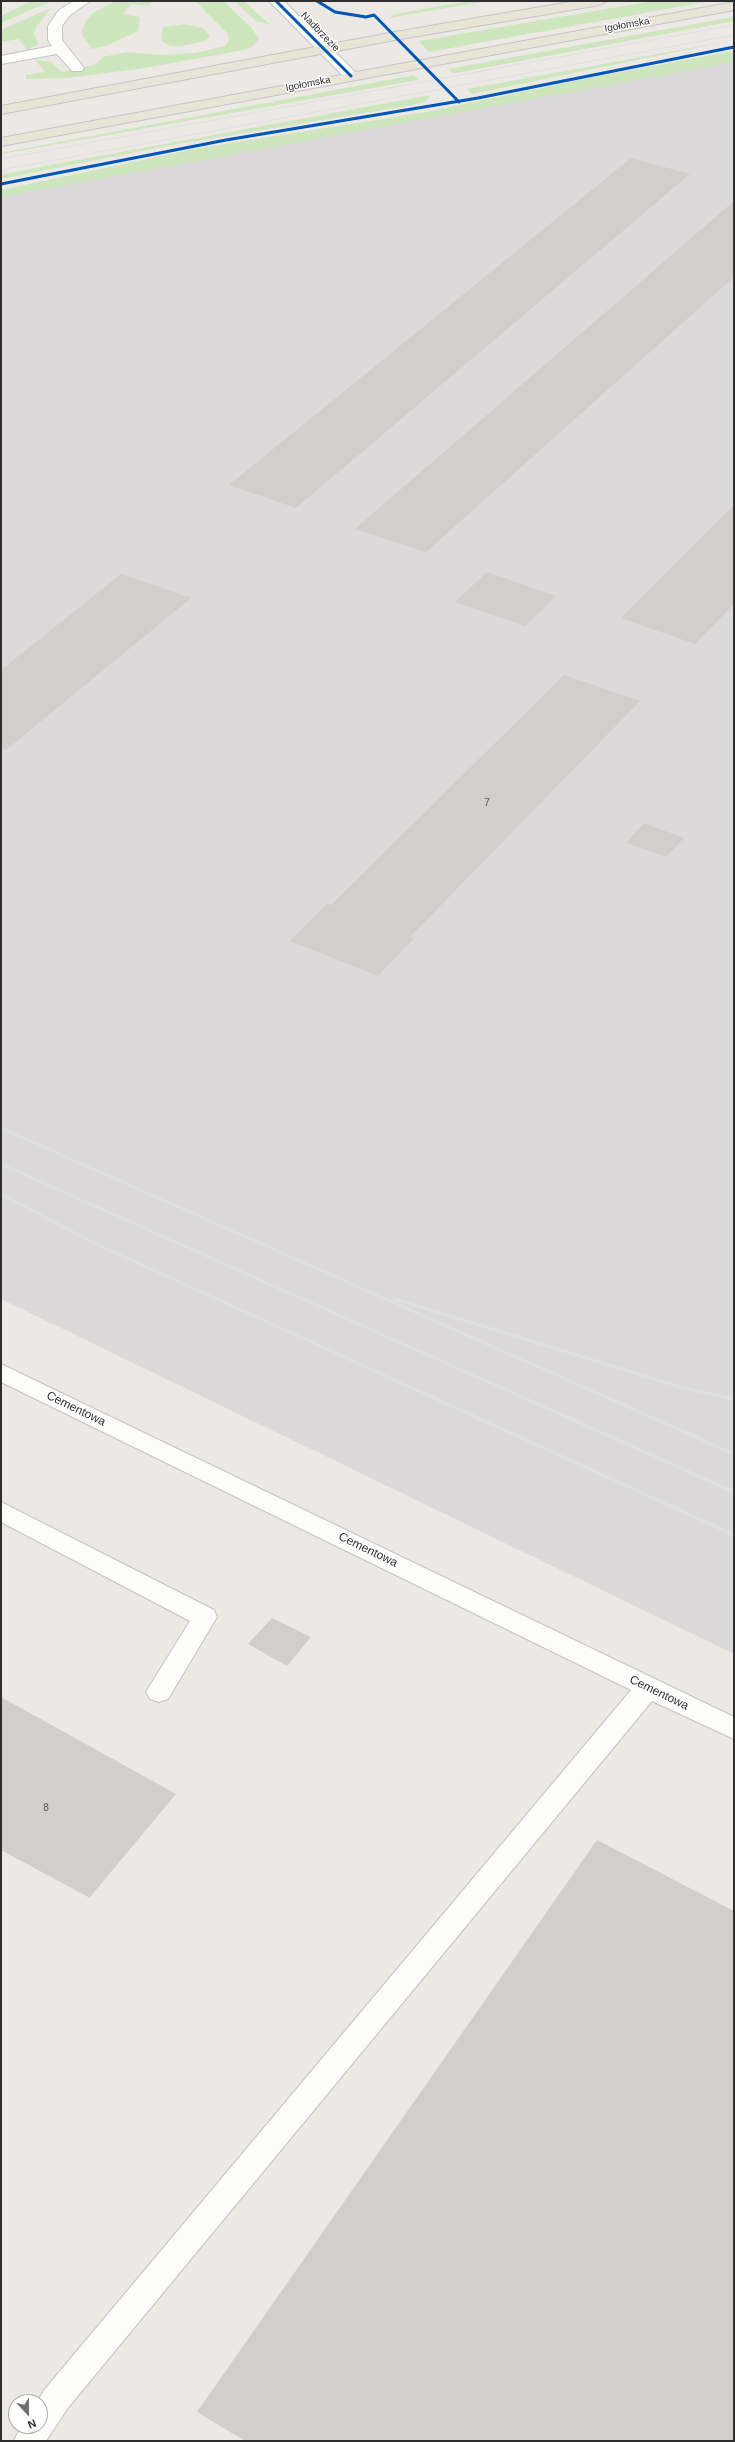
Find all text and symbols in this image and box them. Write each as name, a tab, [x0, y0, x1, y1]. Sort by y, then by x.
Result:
street label: Nadbrzezie	[298, 10, 342, 54]
street label: Igołomska	[604, 15, 650, 35]
street label: Igołomska	[284, 74, 332, 94]
house number: 7	[484, 797, 490, 809]
street label: Cementowa	[44, 1388, 108, 1430]
street label: Cementowa	[336, 1529, 400, 1571]
street label: Cementowa	[627, 1672, 691, 1714]
house number: 8	[43, 1802, 49, 1814]
north arrow	[8, 2394, 48, 2434]
text: N	[26, 2417, 38, 2431]

